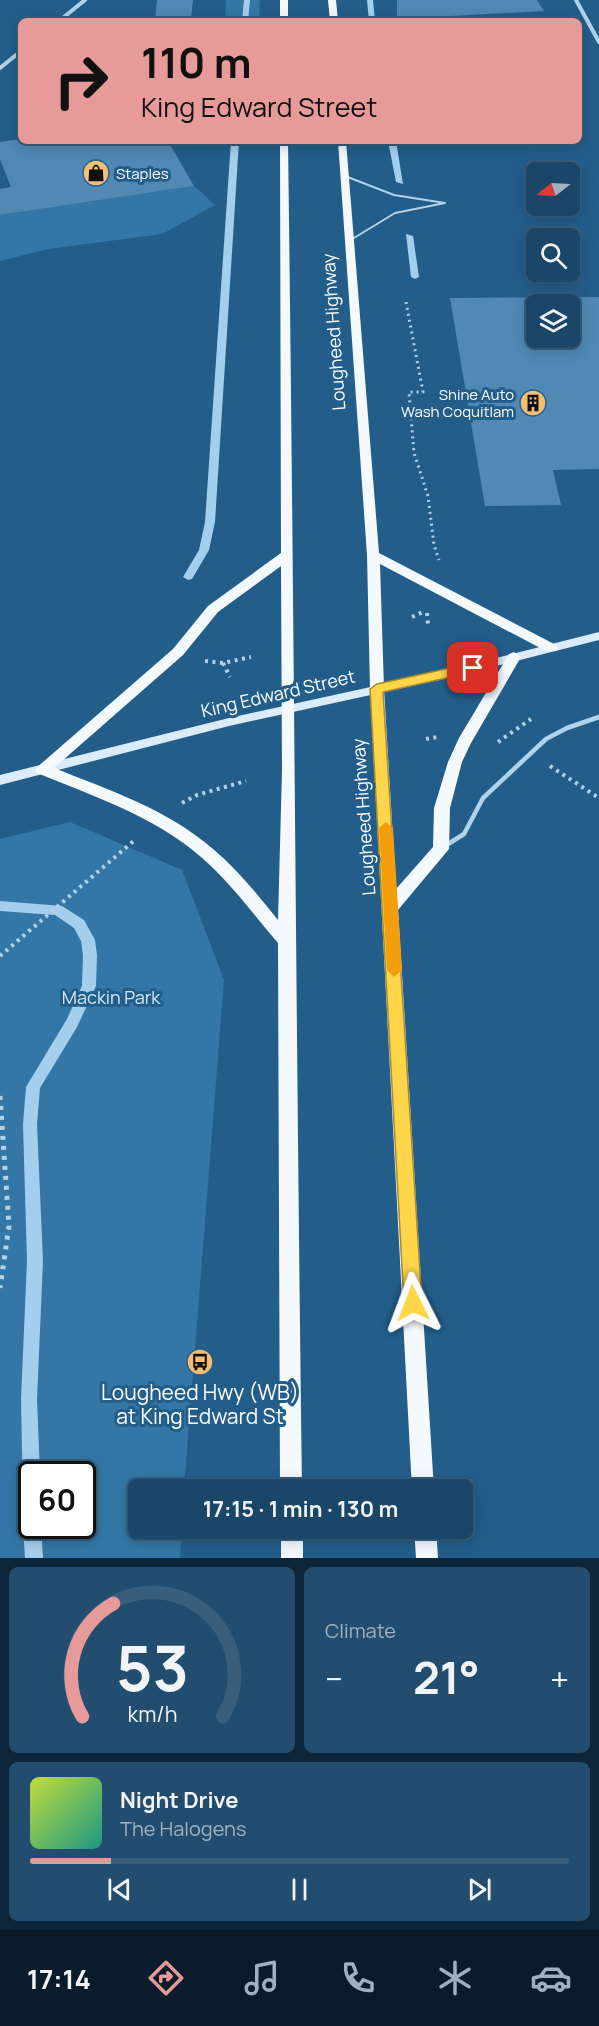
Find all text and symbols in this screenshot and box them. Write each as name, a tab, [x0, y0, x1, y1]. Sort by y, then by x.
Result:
text: 110 m	[141, 33, 252, 91]
icon: right	[42, 42, 120, 120]
text: King Edward Street	[141, 88, 377, 125]
shop icon: Staples	[81, 158, 111, 188]
north arrow	[526, 162, 580, 216]
map controls	[526, 162, 580, 348]
place label: Staples	[116, 163, 169, 184]
button: search	[526, 228, 580, 282]
street label: Lougheed Highway	[316, 252, 350, 411]
button: layers	[526, 294, 580, 348]
place label: Shine Auto Wash Coquitlam	[401, 384, 514, 422]
building icon: Shine Auto Wash Coquitlam	[518, 388, 548, 418]
pin	[447, 642, 498, 693]
icon: arrive	[456, 651, 489, 684]
street label: King Edward Street	[199, 664, 357, 722]
street label: Lougheed Highway	[346, 737, 380, 896]
park label: Mackin Park	[62, 985, 161, 1009]
position arrow	[381, 1271, 445, 1335]
bus stop icon: Lougheed Hwy (WB) at King Edward St	[185, 1347, 215, 1377]
place label: Lougheed Hwy (WB) at King Edward St	[101, 1378, 299, 1430]
speed limit sign: 60	[18, 1461, 96, 1539]
text: 17:15 · 1 min · 130 m	[203, 1494, 398, 1524]
text: Climate	[325, 1617, 396, 1644]
text: 53	[116, 1624, 188, 1710]
text: 21°	[413, 1646, 480, 1708]
text: −	[325, 1656, 343, 1701]
text: +	[550, 1656, 569, 1701]
text: km/h	[127, 1699, 177, 1728]
text: Night Drive	[120, 1785, 239, 1815]
text: The Halogens	[120, 1815, 246, 1842]
icon: previous	[103, 1873, 136, 1906]
icon: pause	[283, 1873, 316, 1906]
icon: next	[463, 1873, 496, 1906]
icon: directions	[145, 1957, 187, 1999]
icon: music	[241, 1957, 283, 1999]
icon: phone	[337, 1957, 379, 1999]
icon: climate	[434, 1957, 476, 1999]
icon: car	[530, 1957, 572, 1999]
text: 17:14	[27, 1960, 91, 1997]

